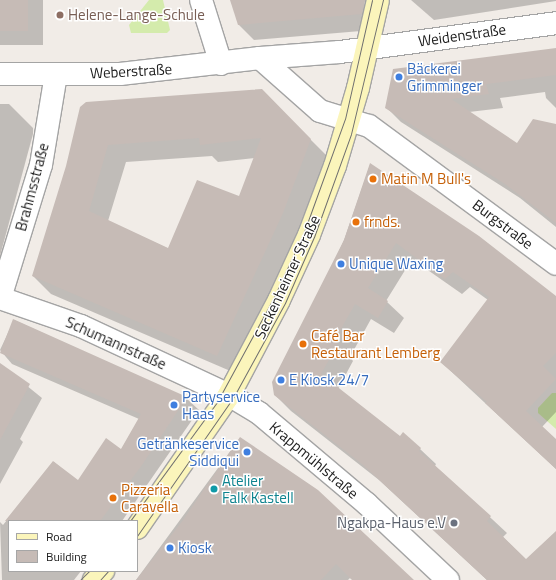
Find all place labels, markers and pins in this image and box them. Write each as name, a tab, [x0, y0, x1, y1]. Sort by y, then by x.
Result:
place label: Helene-Lange-Schule	[68, 6, 205, 24]
marker: Helene-Lange-Schule	[55, 10, 65, 20]
place label: Bäckerei Grimminger	[407, 59, 482, 94]
marker: Bäckerei Grimminger	[394, 72, 404, 82]
place label: Matin M Bull's	[381, 170, 471, 188]
marker: Matin M Bull's	[368, 174, 378, 184]
place label: frnds.	[364, 213, 400, 231]
marker: frnds.	[351, 217, 361, 227]
place label: Unique Waxing	[349, 255, 443, 273]
marker: Unique Waxing	[336, 259, 346, 269]
place label: Café Bar Restaurant Lemberg	[311, 326, 440, 361]
marker: Café Bar Restaurant Lemberg	[298, 339, 308, 349]
place label: E Kiosk 24/7	[289, 371, 369, 389]
marker: E Kiosk 24/7	[276, 375, 286, 385]
place label: Partyservice Haas	[182, 387, 260, 422]
marker: Partyservice Haas	[169, 400, 179, 410]
place label: Getränkeservice Siddiqui	[137, 434, 239, 469]
marker: Getränkeservice Siddiqui	[242, 447, 252, 457]
place label: Atelier Falk Kastell	[222, 471, 294, 506]
place label: Pizzeria Caravella	[121, 480, 178, 515]
marker: Atelier Falk Kastell	[209, 484, 219, 494]
marker: Pizzeria Caravella	[108, 493, 118, 503]
place label: Ngakpa-Haus e.V	[337, 514, 446, 532]
marker: Ngakpa-Haus e.V	[449, 518, 459, 528]
place label: Kiosk	[178, 539, 212, 557]
marker: Kiosk	[165, 543, 175, 553]

